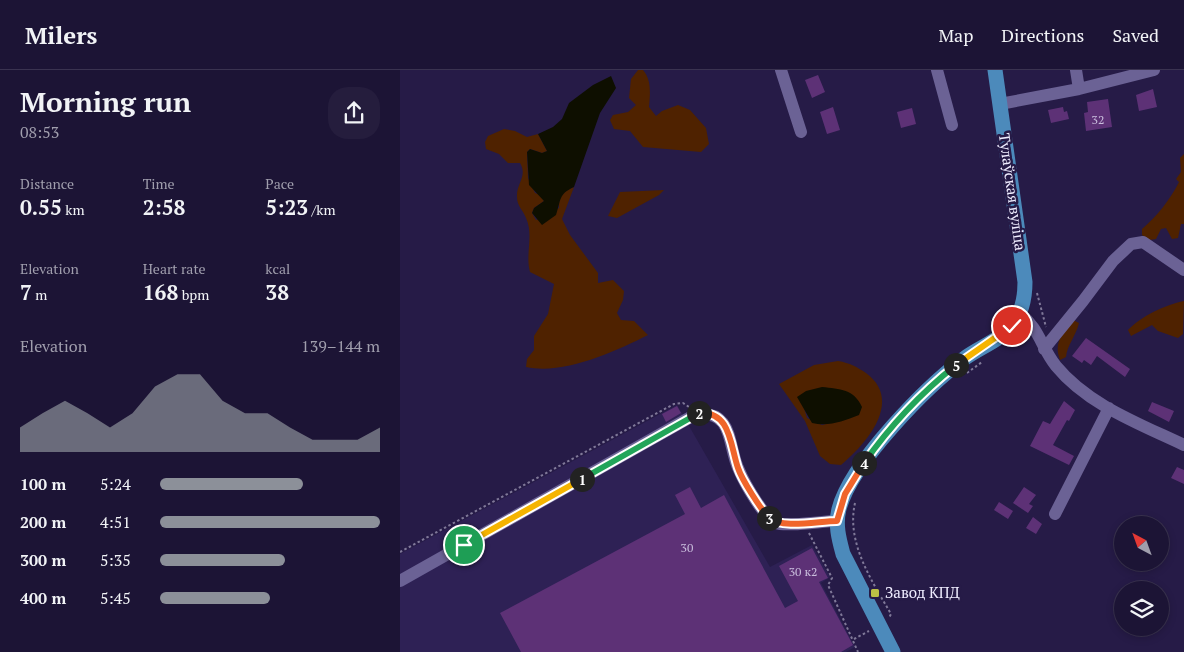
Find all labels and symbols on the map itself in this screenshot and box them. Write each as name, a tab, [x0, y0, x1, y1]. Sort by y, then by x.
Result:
house number: 32	[1092, 112, 1104, 127]
street label: Тулаўская вуліца	[995, 132, 1031, 252]
pin	[991, 305, 1033, 347]
pin: 5	[944, 352, 968, 378]
pin: 2	[686, 400, 712, 426]
pin: 4	[852, 450, 876, 476]
pin: 1	[570, 466, 594, 492]
pin: 3	[756, 506, 782, 530]
north arrow	[1114, 516, 1169, 571]
pin	[443, 524, 485, 566]
house number: 30	[681, 540, 693, 555]
house number: 30 к2	[789, 564, 817, 579]
place label: Завод КПД	[885, 582, 960, 602]
marker: Завод КПД	[869, 587, 881, 599]

